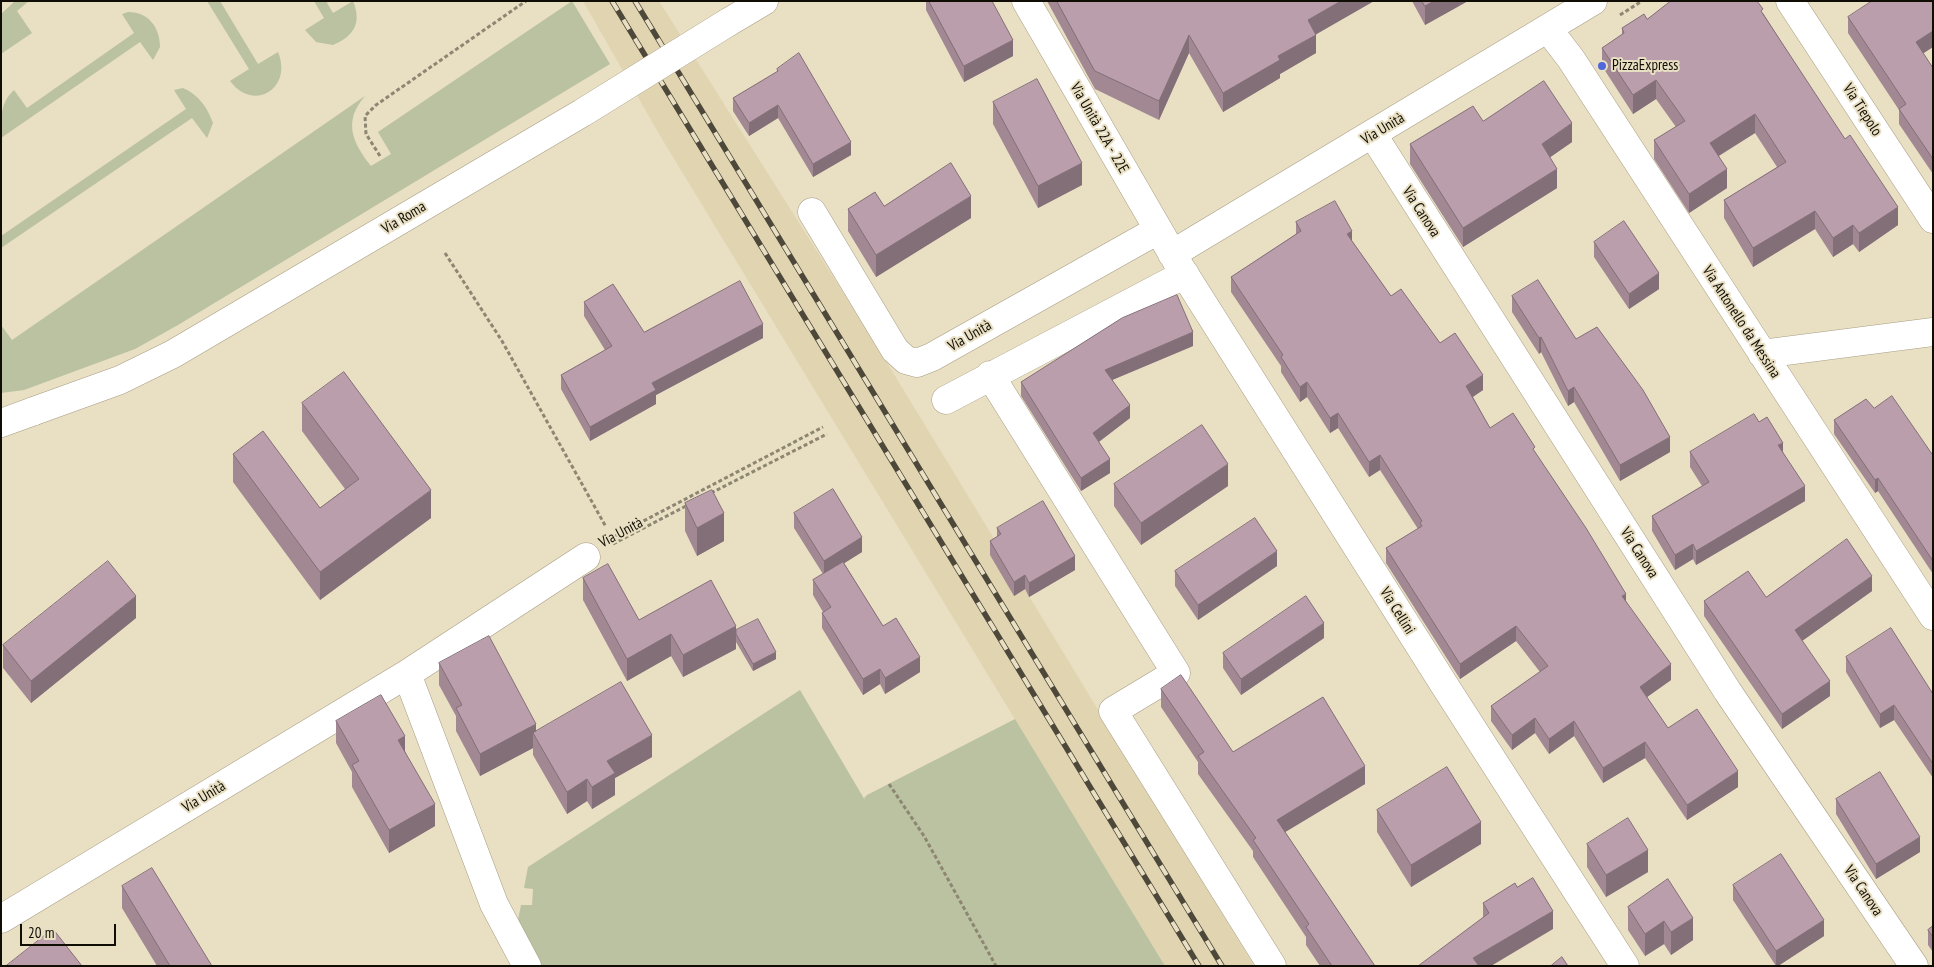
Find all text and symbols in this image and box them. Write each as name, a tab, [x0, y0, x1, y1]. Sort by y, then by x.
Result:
place label: PizzaExpress	[1612, 57, 1678, 75]
marker: PizzaExpress	[1596, 60, 1608, 72]
street label: Via Unità 22A - 22E	[1066, 80, 1132, 176]
street label: Via Tiepolo	[1839, 81, 1885, 139]
street label: Via Unità	[1358, 109, 1408, 149]
street label: Via Canova	[1398, 183, 1444, 241]
street label: Via Roma	[379, 198, 429, 238]
street label: Via Antonello da Messina	[1698, 262, 1784, 382]
street label: Via Unità	[945, 316, 995, 356]
street label: Via Unità	[596, 514, 646, 552]
street label: Via Canova	[1616, 524, 1662, 582]
street label: Via Cellini	[1376, 584, 1418, 638]
street label: Via Unità	[179, 777, 229, 817]
street label: Via Canova	[1840, 862, 1886, 920]
scale bar	[22, 914, 119, 946]
text: 20 m	[28, 923, 54, 942]

